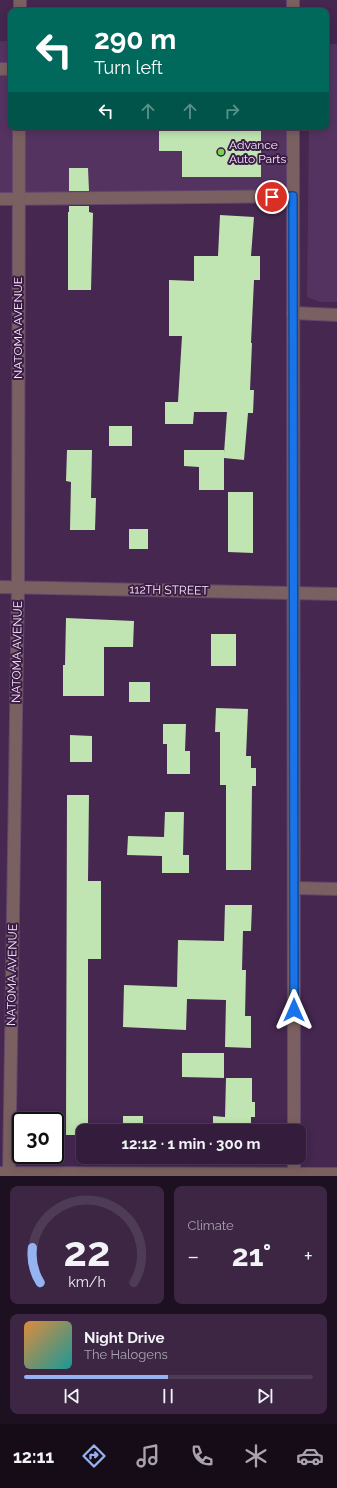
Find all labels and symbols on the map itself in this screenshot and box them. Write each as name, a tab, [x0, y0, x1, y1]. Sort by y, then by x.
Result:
place label: Advance Auto Parts	[229, 138, 286, 166]
marker: Advance Auto Parts	[216, 147, 226, 157]
pin	[255, 180, 289, 214]
street label: NATOMA AVENUE	[11, 277, 25, 379]
street label: 112TH STREET	[129, 582, 210, 598]
street label: NATOMA AVENUE	[9, 601, 25, 703]
street label: NATOMA AVENUE	[4, 924, 20, 1026]
position arrow	[273, 989, 315, 1031]
speed limit sign: 30	[12, 1112, 64, 1164]

